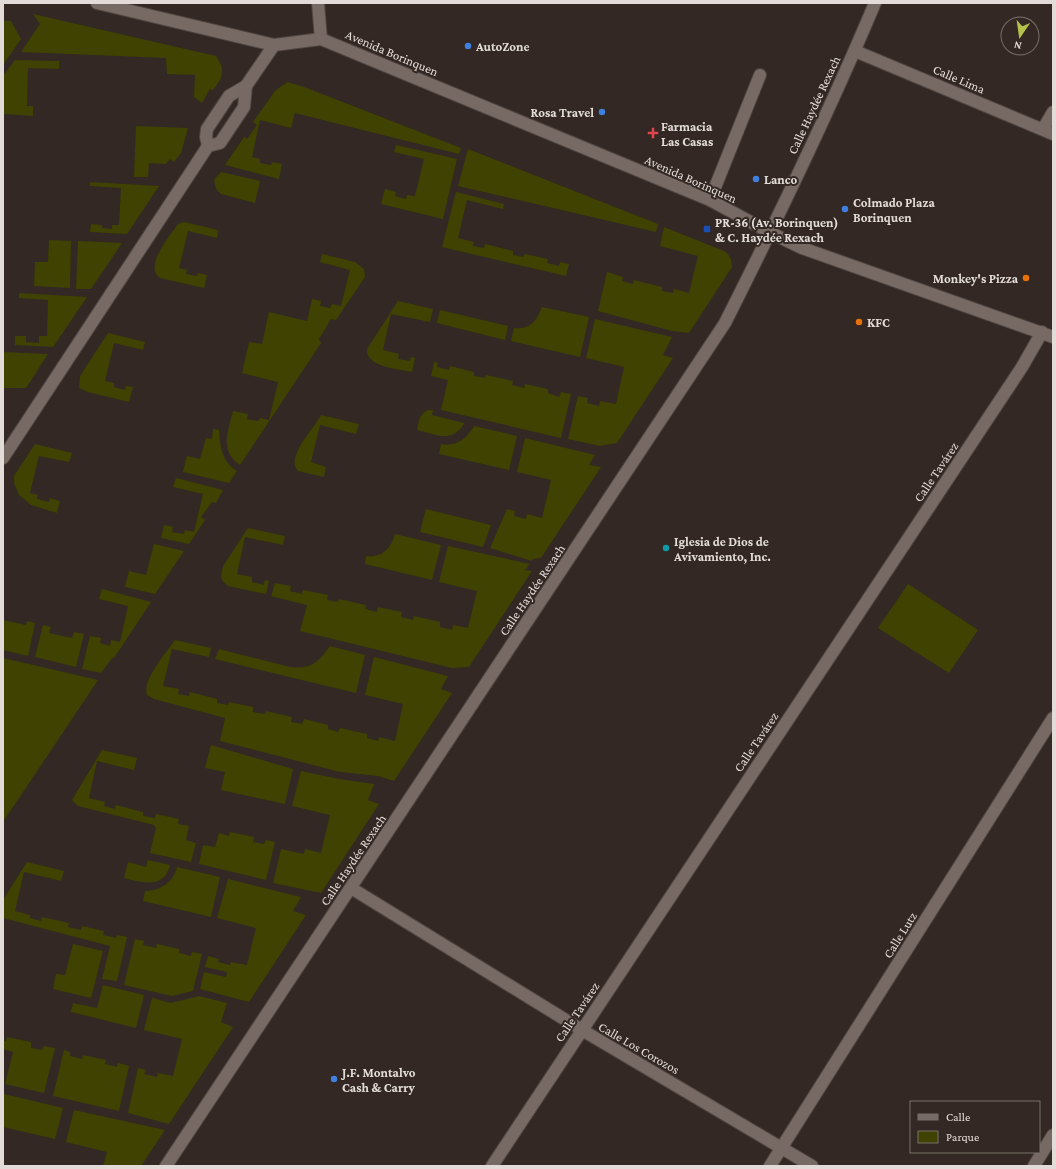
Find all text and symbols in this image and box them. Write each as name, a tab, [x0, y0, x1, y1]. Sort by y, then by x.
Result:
north arrow	[1000, 16, 1040, 56]
street label: Avenida Borinquen	[343, 27, 441, 79]
place label: AutoZone	[475, 39, 530, 54]
text: N	[1012, 39, 1023, 52]
marker: AutoZone	[463, 41, 473, 51]
street label: Calle Haydée Rexach	[785, 54, 843, 156]
street label: Calle Lima	[931, 61, 987, 97]
place label: Rosa Travel	[530, 105, 594, 120]
marker: Rosa Travel	[597, 107, 607, 117]
place label: Farmacia Las Casas	[661, 119, 713, 149]
marker: Farmacia Las Casas	[648, 128, 658, 138]
street label: Avenida Borinquen	[643, 152, 739, 206]
place label: Lanco	[764, 172, 798, 187]
marker: Lanco	[751, 174, 761, 184]
place label: Colmado Plaza Borinquen	[853, 195, 935, 225]
marker: Colmado Plaza Borinquen	[840, 204, 850, 214]
place label: PR-36 (Av. Borinquen) & C. Haydée Rexach	[715, 215, 839, 245]
marker: PR-36 (Av. Borinquen) & C. Haydée Rexach	[702, 224, 712, 234]
place label: Monkey's Pizza	[933, 271, 1019, 286]
marker: Monkey's Pizza	[1021, 273, 1031, 283]
place label: KFC	[867, 315, 890, 330]
marker: KFC	[854, 317, 864, 327]
street label: Calle Tavárez	[911, 439, 962, 505]
place label: Iglesia de Dios de Avivamiento, Inc.	[673, 534, 771, 565]
street label: Calle Haydée Rexach	[496, 542, 568, 638]
marker: Iglesia de Dios de Avivamiento, Inc.	[661, 543, 671, 553]
street label: Calle Tavárez	[731, 709, 782, 775]
street label: Calle Haydée Rexach	[317, 812, 389, 908]
street label: Calle Lutz	[880, 909, 920, 961]
street label: Calle Tavárez	[552, 979, 603, 1045]
street label: Calle Los Corozos	[596, 1019, 682, 1077]
place label: J.F. Montalvo Cash & Carry	[340, 1065, 416, 1095]
marker: J.F. Montalvo Cash & Carry	[329, 1074, 339, 1084]
legend	[910, 1101, 1040, 1153]
text: Calle	[946, 1110, 970, 1124]
text: Parque	[946, 1130, 979, 1144]

